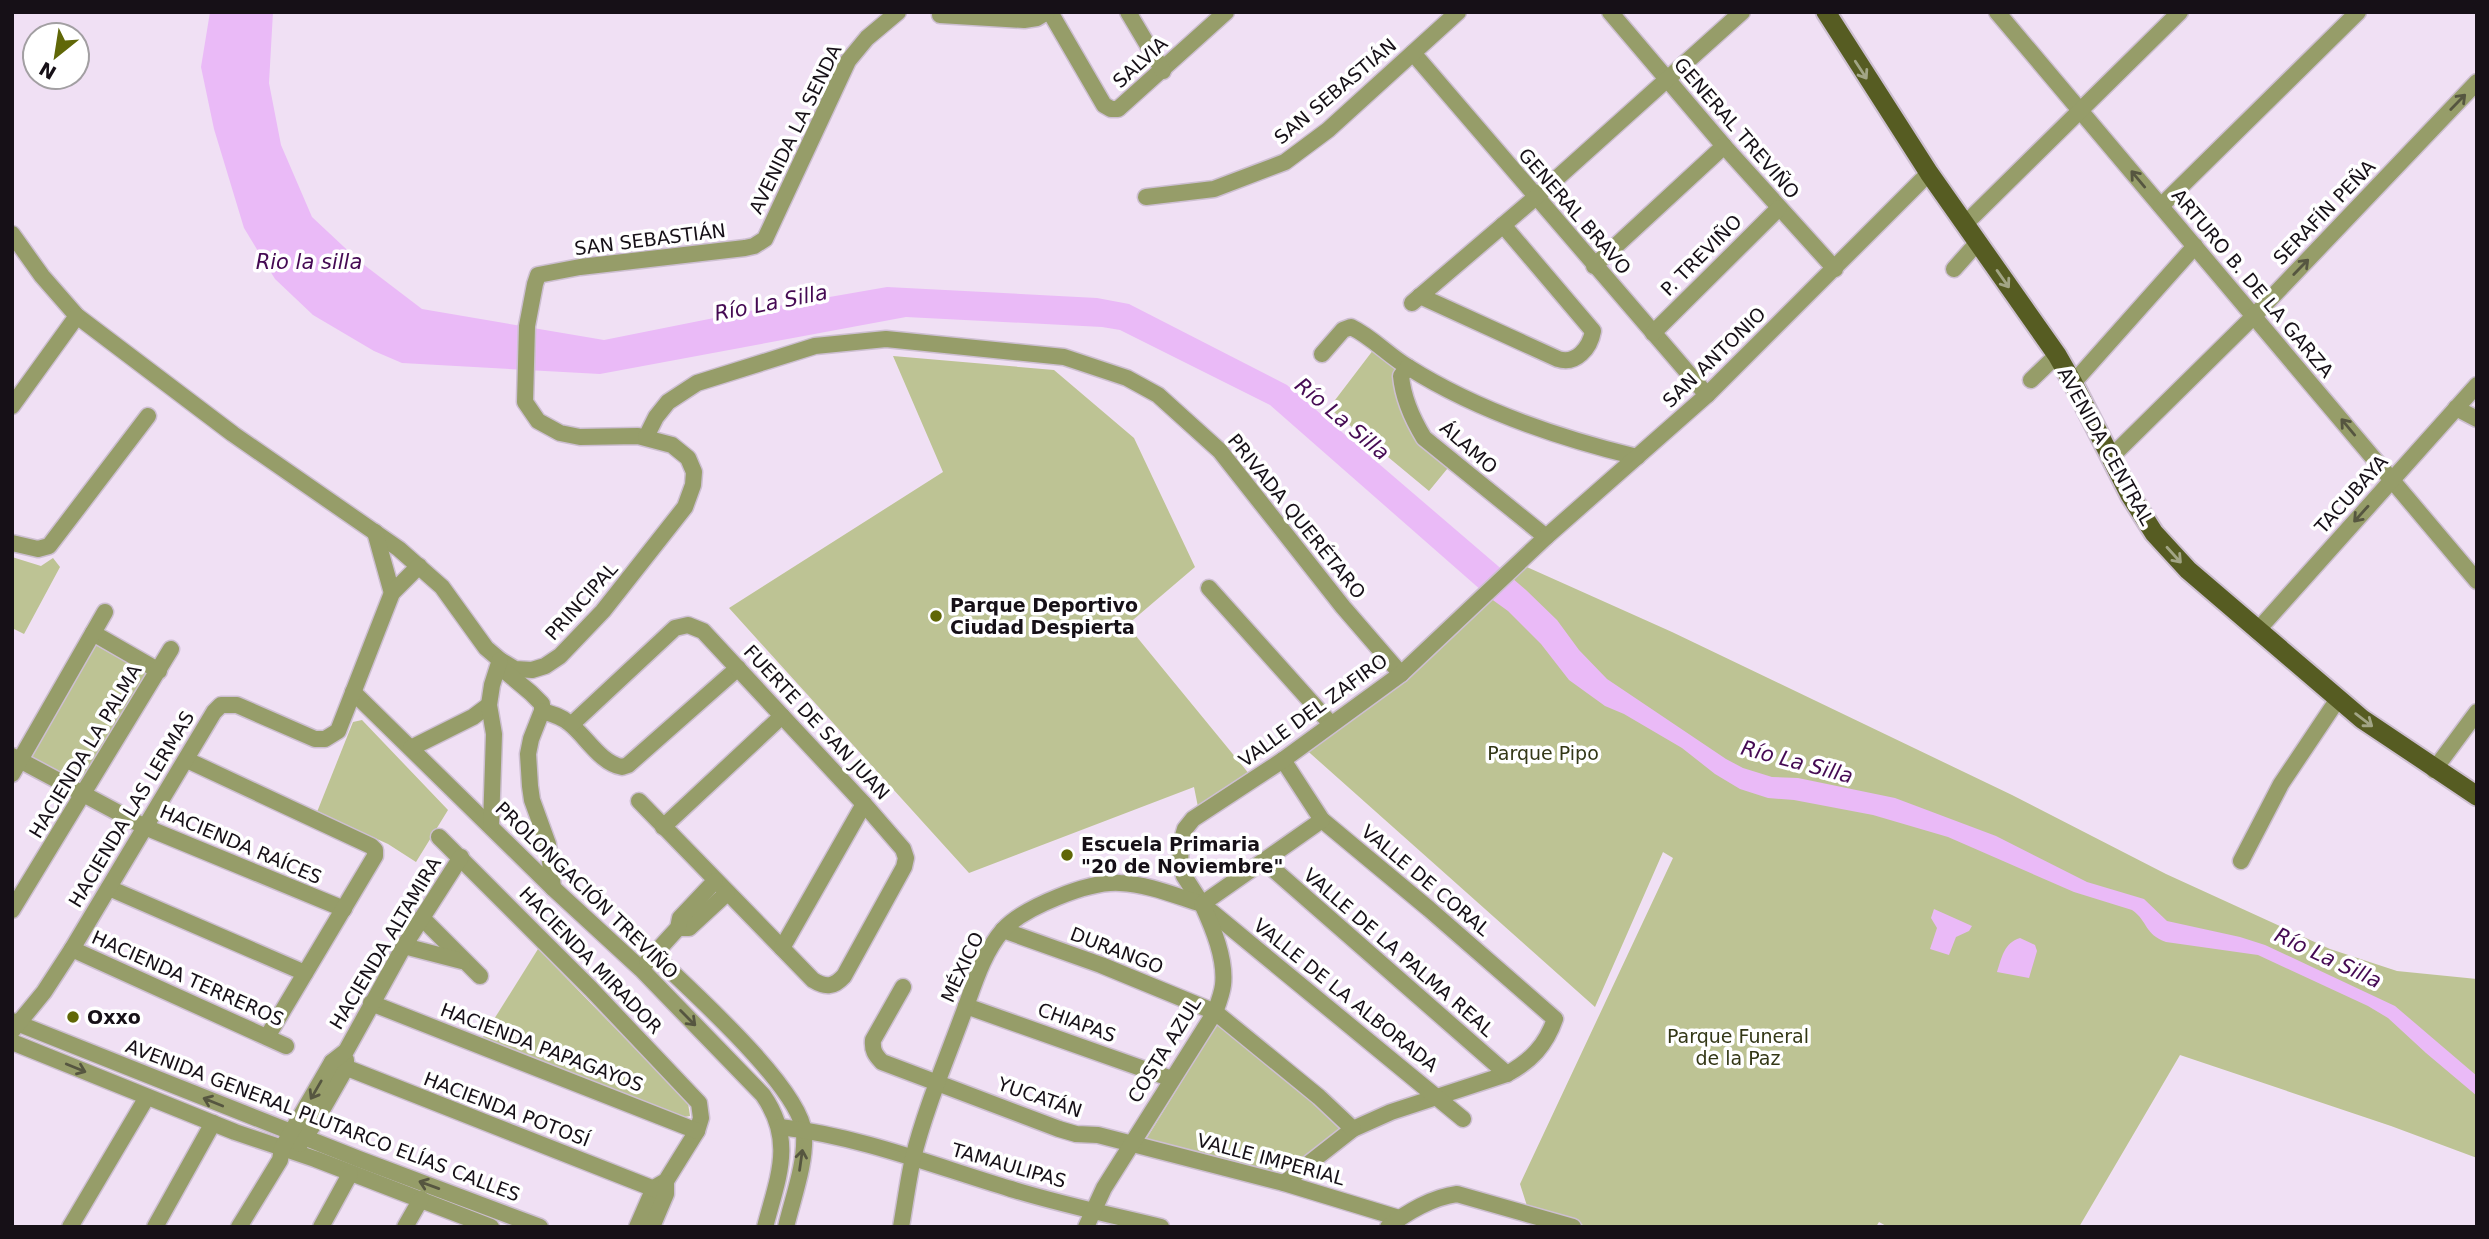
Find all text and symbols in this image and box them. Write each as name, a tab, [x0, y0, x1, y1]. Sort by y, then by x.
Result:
north arrow	[21, 21, 91, 91]
street label: SALVIA	[1108, 32, 1172, 92]
street label: SAN SEBASTIÁN	[1270, 34, 1400, 148]
street label: AVENIDA LA SENDA	[744, 41, 846, 217]
street label: GENERAL TREVIÑO	[1670, 53, 1804, 203]
text: N	[35, 57, 60, 84]
one-way arrow	[1855, 60, 1869, 80]
one-way arrow	[2450, 93, 2466, 111]
street label: GENERAL BRAVO	[1514, 143, 1636, 279]
street label: SERAFÍN PEÑA	[2269, 155, 2379, 269]
one-way arrow	[2130, 170, 2146, 188]
street label: ARTURO B. DE LA GARZA	[2168, 184, 2338, 382]
street label: P. TREVIÑO	[1656, 210, 1746, 300]
street label: SAN SEBASTIÁN	[573, 219, 727, 259]
water label: Rio la silla	[256, 250, 362, 274]
one-way arrow	[2292, 258, 2309, 275]
one-way arrow	[1996, 269, 2011, 288]
water label: Río La Silla	[712, 280, 830, 326]
street label: SAN ANTONIO	[1658, 302, 1770, 412]
street label: AVENIDA CENTRAL	[2053, 363, 2159, 529]
water label: Río La Silla	[1290, 373, 1394, 465]
street label: ÁLAMO	[1436, 416, 1502, 478]
one-way arrow	[2340, 418, 2356, 436]
street label: PRIVADA QUERÉTARO	[1224, 429, 1370, 603]
street label: TACUBAYA	[2309, 450, 2392, 538]
one-way arrow	[2354, 504, 2370, 522]
one-way arrow	[2166, 546, 2182, 564]
street label: PRINCIPAL	[540, 557, 622, 644]
place label: Parque Deportivo Ciudad Despierta	[950, 594, 1138, 638]
marker: Parque Deportivo Ciudad Despierta	[928, 608, 944, 624]
street label: FUERTE DE SAN JUAN	[740, 640, 894, 804]
street label: VALLE DEL ZAFIRO	[1235, 649, 1391, 771]
street label: HACIENDA LA PALMA	[24, 660, 146, 842]
street label: HACIENDA LAS LERMAS	[64, 707, 198, 911]
one-way arrow	[2354, 713, 2373, 727]
water label: Río La Silla	[1738, 736, 1856, 788]
park label: Parque Pipo	[1487, 742, 1599, 764]
street label: PROLONGACIÓN TREVIÑO	[491, 796, 683, 983]
street label: HACIENDA RAÍCES	[157, 800, 325, 888]
street label: VALLE DE CORAL	[1357, 820, 1495, 940]
place label: Escuela Primaria "20 de Noviembre"	[1081, 833, 1283, 877]
marker: Escuela Primaria "20 de Noviembre"	[1059, 847, 1075, 863]
street label: HACIENDA ALTAMIRA	[325, 853, 445, 1033]
street label: VALLE DE LA PALMA REAL	[1299, 863, 1499, 1041]
street label: HACIENDA MIRADOR	[515, 882, 667, 1038]
street label: VALLE DE LA ALBORADA	[1249, 914, 1443, 1076]
street label: DURANGO	[1067, 922, 1167, 978]
water label: Río La Silla	[2271, 923, 2385, 993]
street label: HACIENDA TERREROS	[89, 926, 287, 1030]
street label: MÉXICO	[936, 928, 988, 1006]
street label: COSTA AZUL	[1123, 993, 1205, 1107]
street label: HACIENDA PAPAGAYOS	[438, 998, 646, 1096]
street label: CHIAPAS	[1035, 998, 1119, 1046]
place label: Oxxo	[87, 1006, 141, 1028]
marker: Oxxo	[65, 1009, 81, 1025]
one-way arrow	[680, 1009, 697, 1026]
park label: Parque Funeral de la Paz	[1667, 1025, 1809, 1069]
street label: AVENIDA GENERAL PLUTARCO ELÍAS CALLES	[123, 1034, 523, 1206]
one-way arrow	[64, 1062, 86, 1075]
street label: HACIENDA POTOSÍ	[421, 1067, 593, 1151]
street label: YUCATÁN	[994, 1072, 1085, 1122]
one-way arrow	[309, 1079, 323, 1099]
one-way arrow	[202, 1094, 224, 1107]
street label: VALLE IMPERIAL	[1195, 1129, 1348, 1189]
street label: TAMAULIPAS	[948, 1138, 1069, 1192]
one-way arrow	[795, 1149, 808, 1172]
one-way arrow	[419, 1178, 441, 1190]

